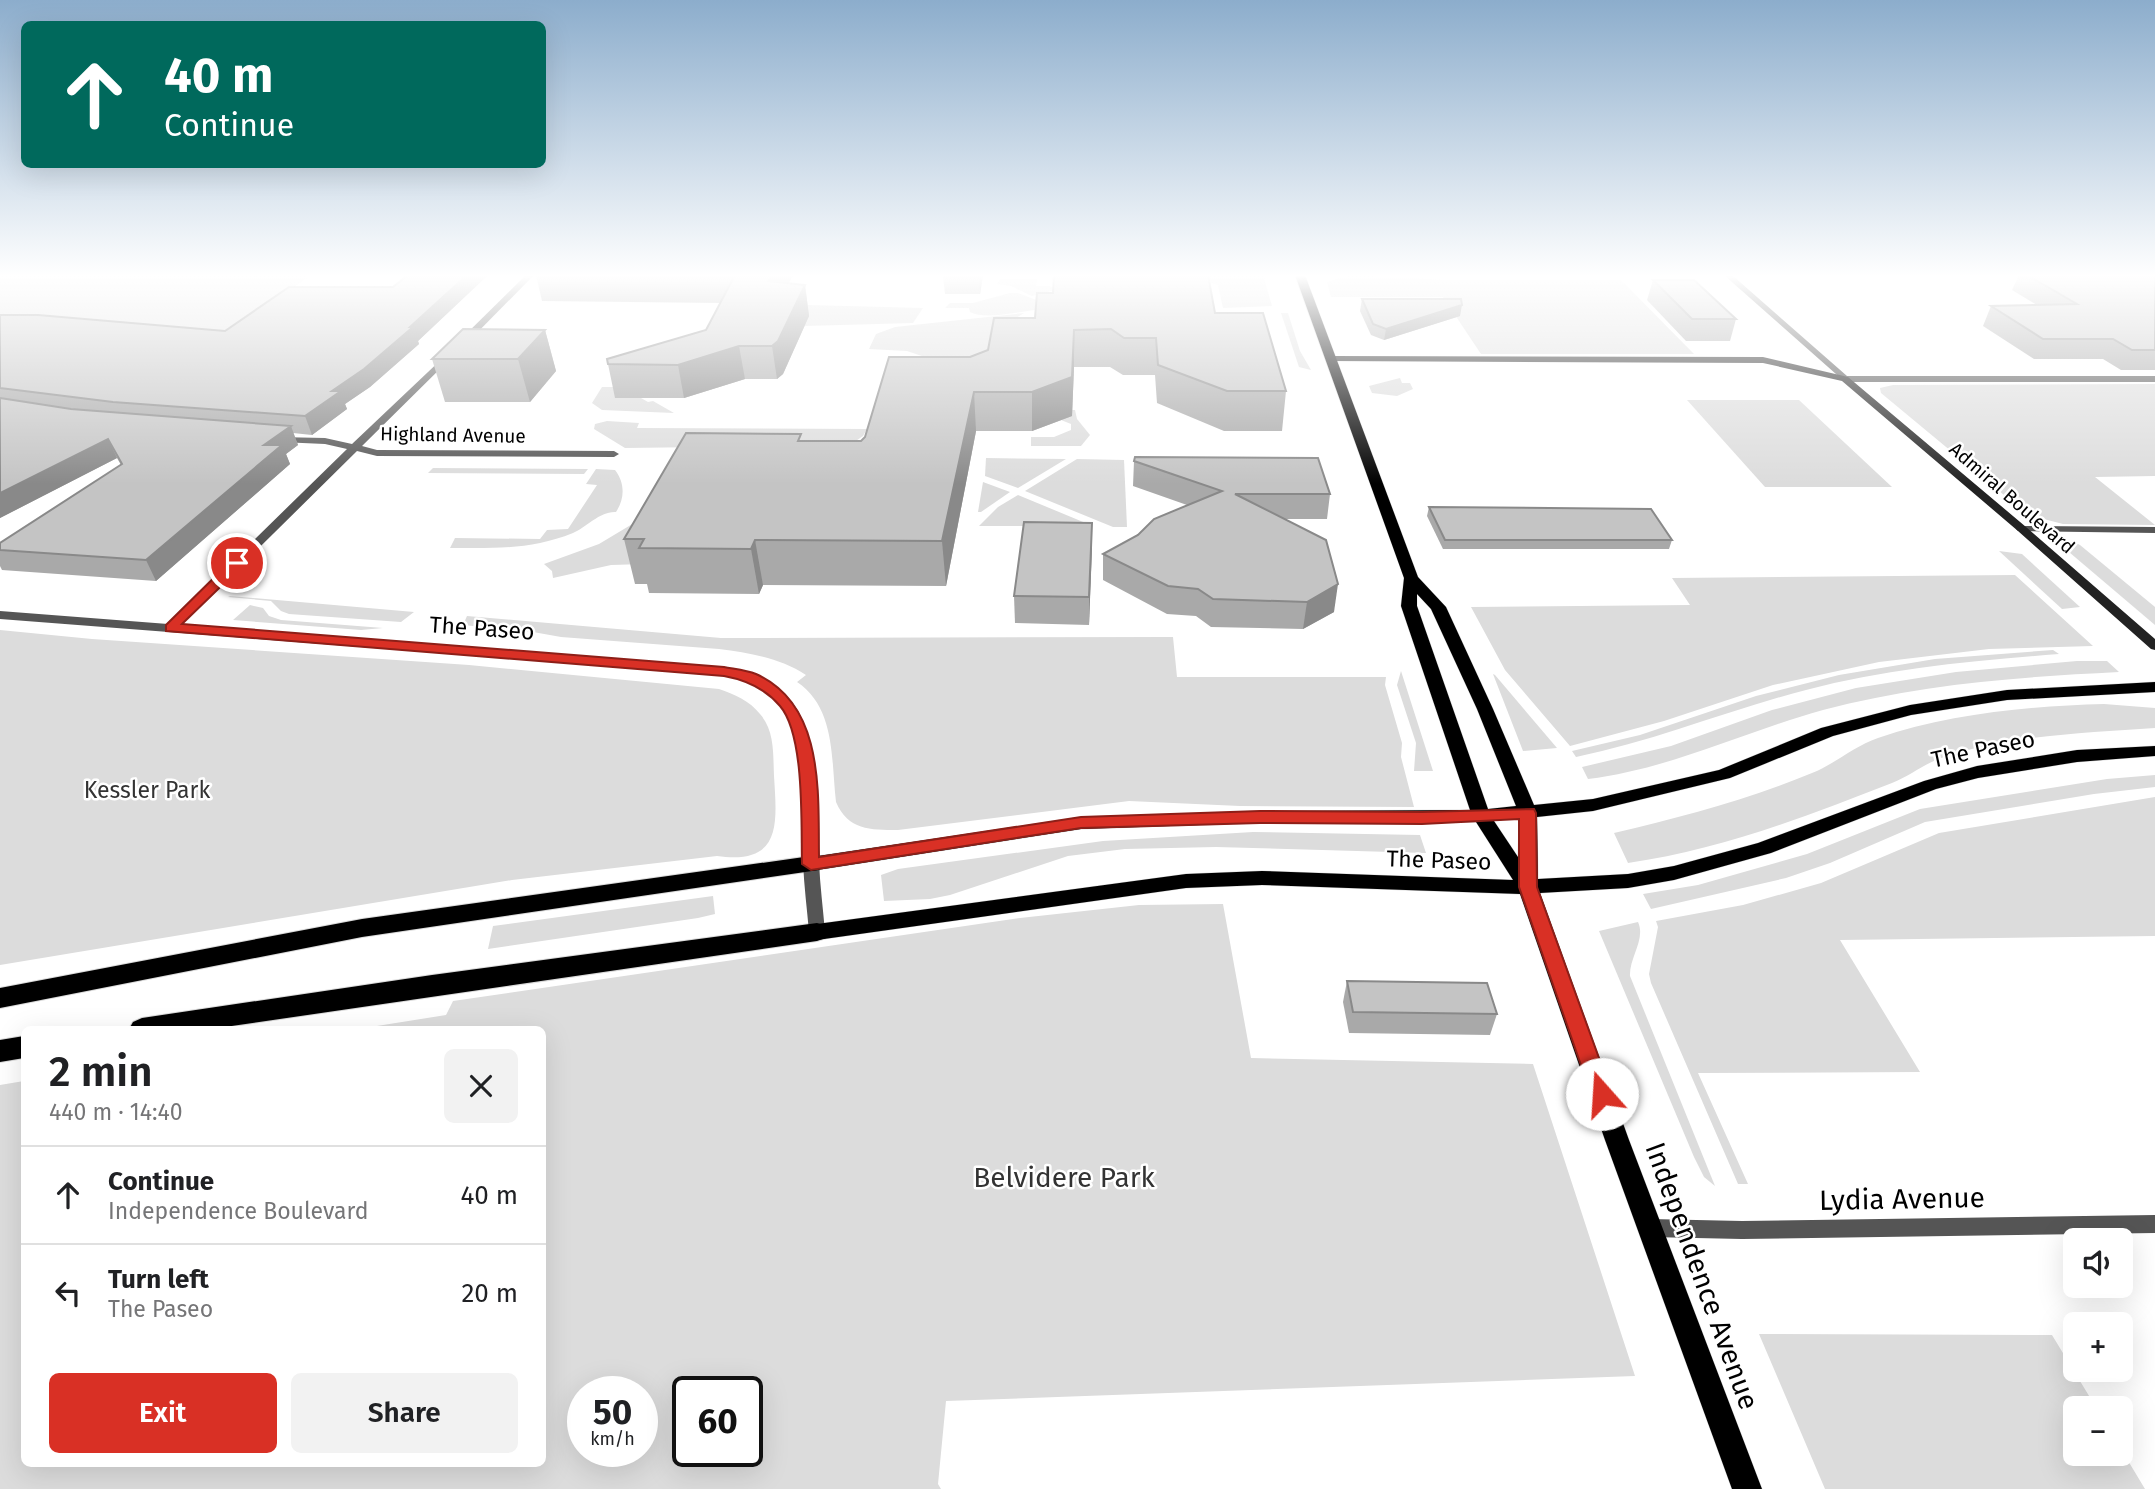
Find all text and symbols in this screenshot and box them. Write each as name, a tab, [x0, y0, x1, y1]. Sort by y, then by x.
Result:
text: 40 m	[164, 46, 273, 105]
icon: ahead	[49, 49, 140, 140]
text: Continue	[164, 106, 294, 144]
street label: Highland Avenue	[380, 422, 526, 448]
street label: Admiral Boulevard	[1945, 437, 2079, 559]
pin	[207, 533, 267, 593]
icon: arrive	[218, 544, 256, 582]
street label: The Paseo	[429, 610, 535, 646]
street label: The Paseo	[1929, 724, 2037, 774]
park label: Kessler Park	[84, 776, 210, 804]
street label: The Paseo	[1386, 844, 1492, 876]
text: 2 min	[49, 1047, 153, 1097]
button: close	[444, 1049, 518, 1123]
position arrow	[1565, 1057, 1639, 1131]
text: 440 m · 14:40	[49, 1098, 183, 1126]
street label: Independence Avenue	[1638, 1138, 1766, 1414]
park label: Belvidere Park	[973, 1161, 1155, 1194]
text: Continue	[108, 1166, 214, 1197]
icon: ahead	[49, 1176, 87, 1214]
text: 40 m	[460, 1180, 518, 1211]
street label: Lydia Avenue	[1819, 1181, 1985, 1217]
text: Independence Boulevard	[108, 1197, 368, 1225]
map controls	[2063, 1228, 2133, 1466]
button: sound	[2063, 1228, 2133, 1298]
text: Turn left	[108, 1264, 209, 1295]
icon: left	[49, 1274, 87, 1312]
text: 20 m	[461, 1278, 518, 1309]
text: The Paseo	[108, 1295, 213, 1323]
button: +	[2063, 1312, 2133, 1382]
button: Exit	[49, 1373, 277, 1453]
button: Share	[291, 1373, 518, 1453]
speed limit sign: 60	[672, 1376, 763, 1467]
text: 50	[593, 1391, 632, 1433]
button: −	[2063, 1396, 2133, 1466]
text: km/h	[590, 1428, 635, 1450]

